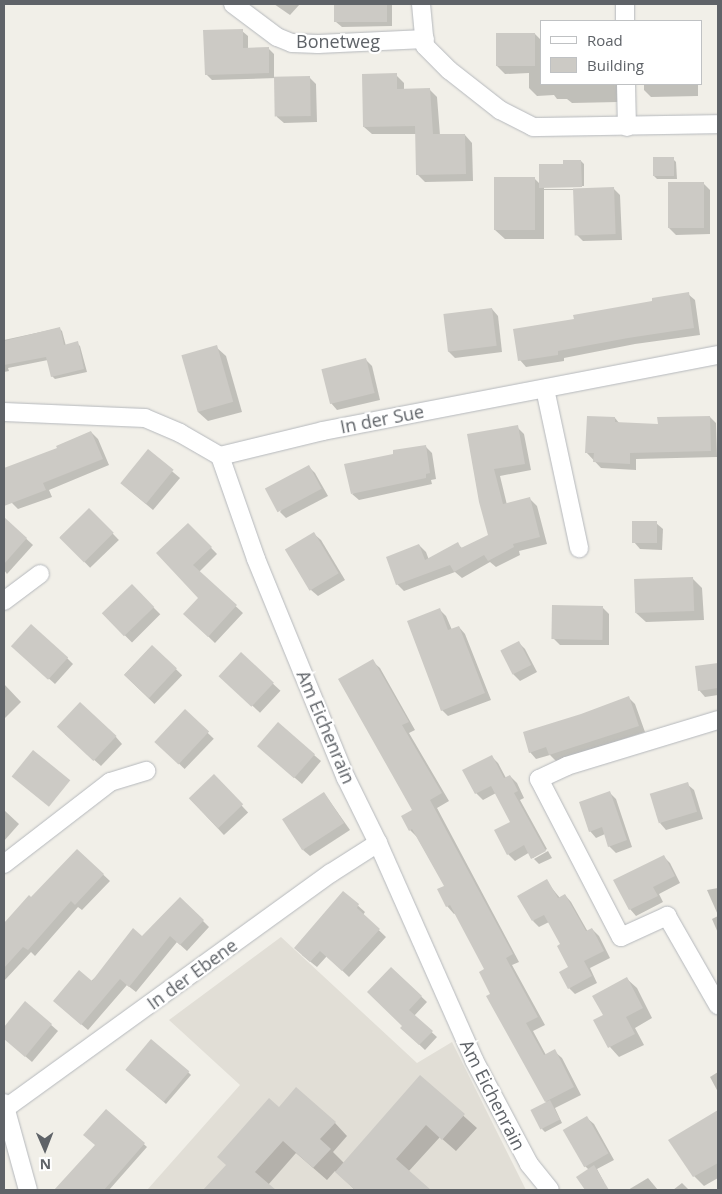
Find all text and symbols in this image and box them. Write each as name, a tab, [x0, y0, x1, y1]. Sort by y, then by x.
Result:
legend	[540, 20, 702, 85]
street label: Bonetweg	[296, 30, 380, 52]
text: Road	[587, 30, 623, 50]
text: Building	[587, 55, 644, 75]
street label: In der Sue	[338, 400, 426, 438]
street label: Am Eichenrain	[292, 667, 360, 787]
street label: In der Ebene	[143, 934, 241, 1014]
street label: Am Eichenrain	[456, 1036, 530, 1154]
north arrow	[20, 1124, 70, 1174]
text: N	[39, 1155, 51, 1174]

